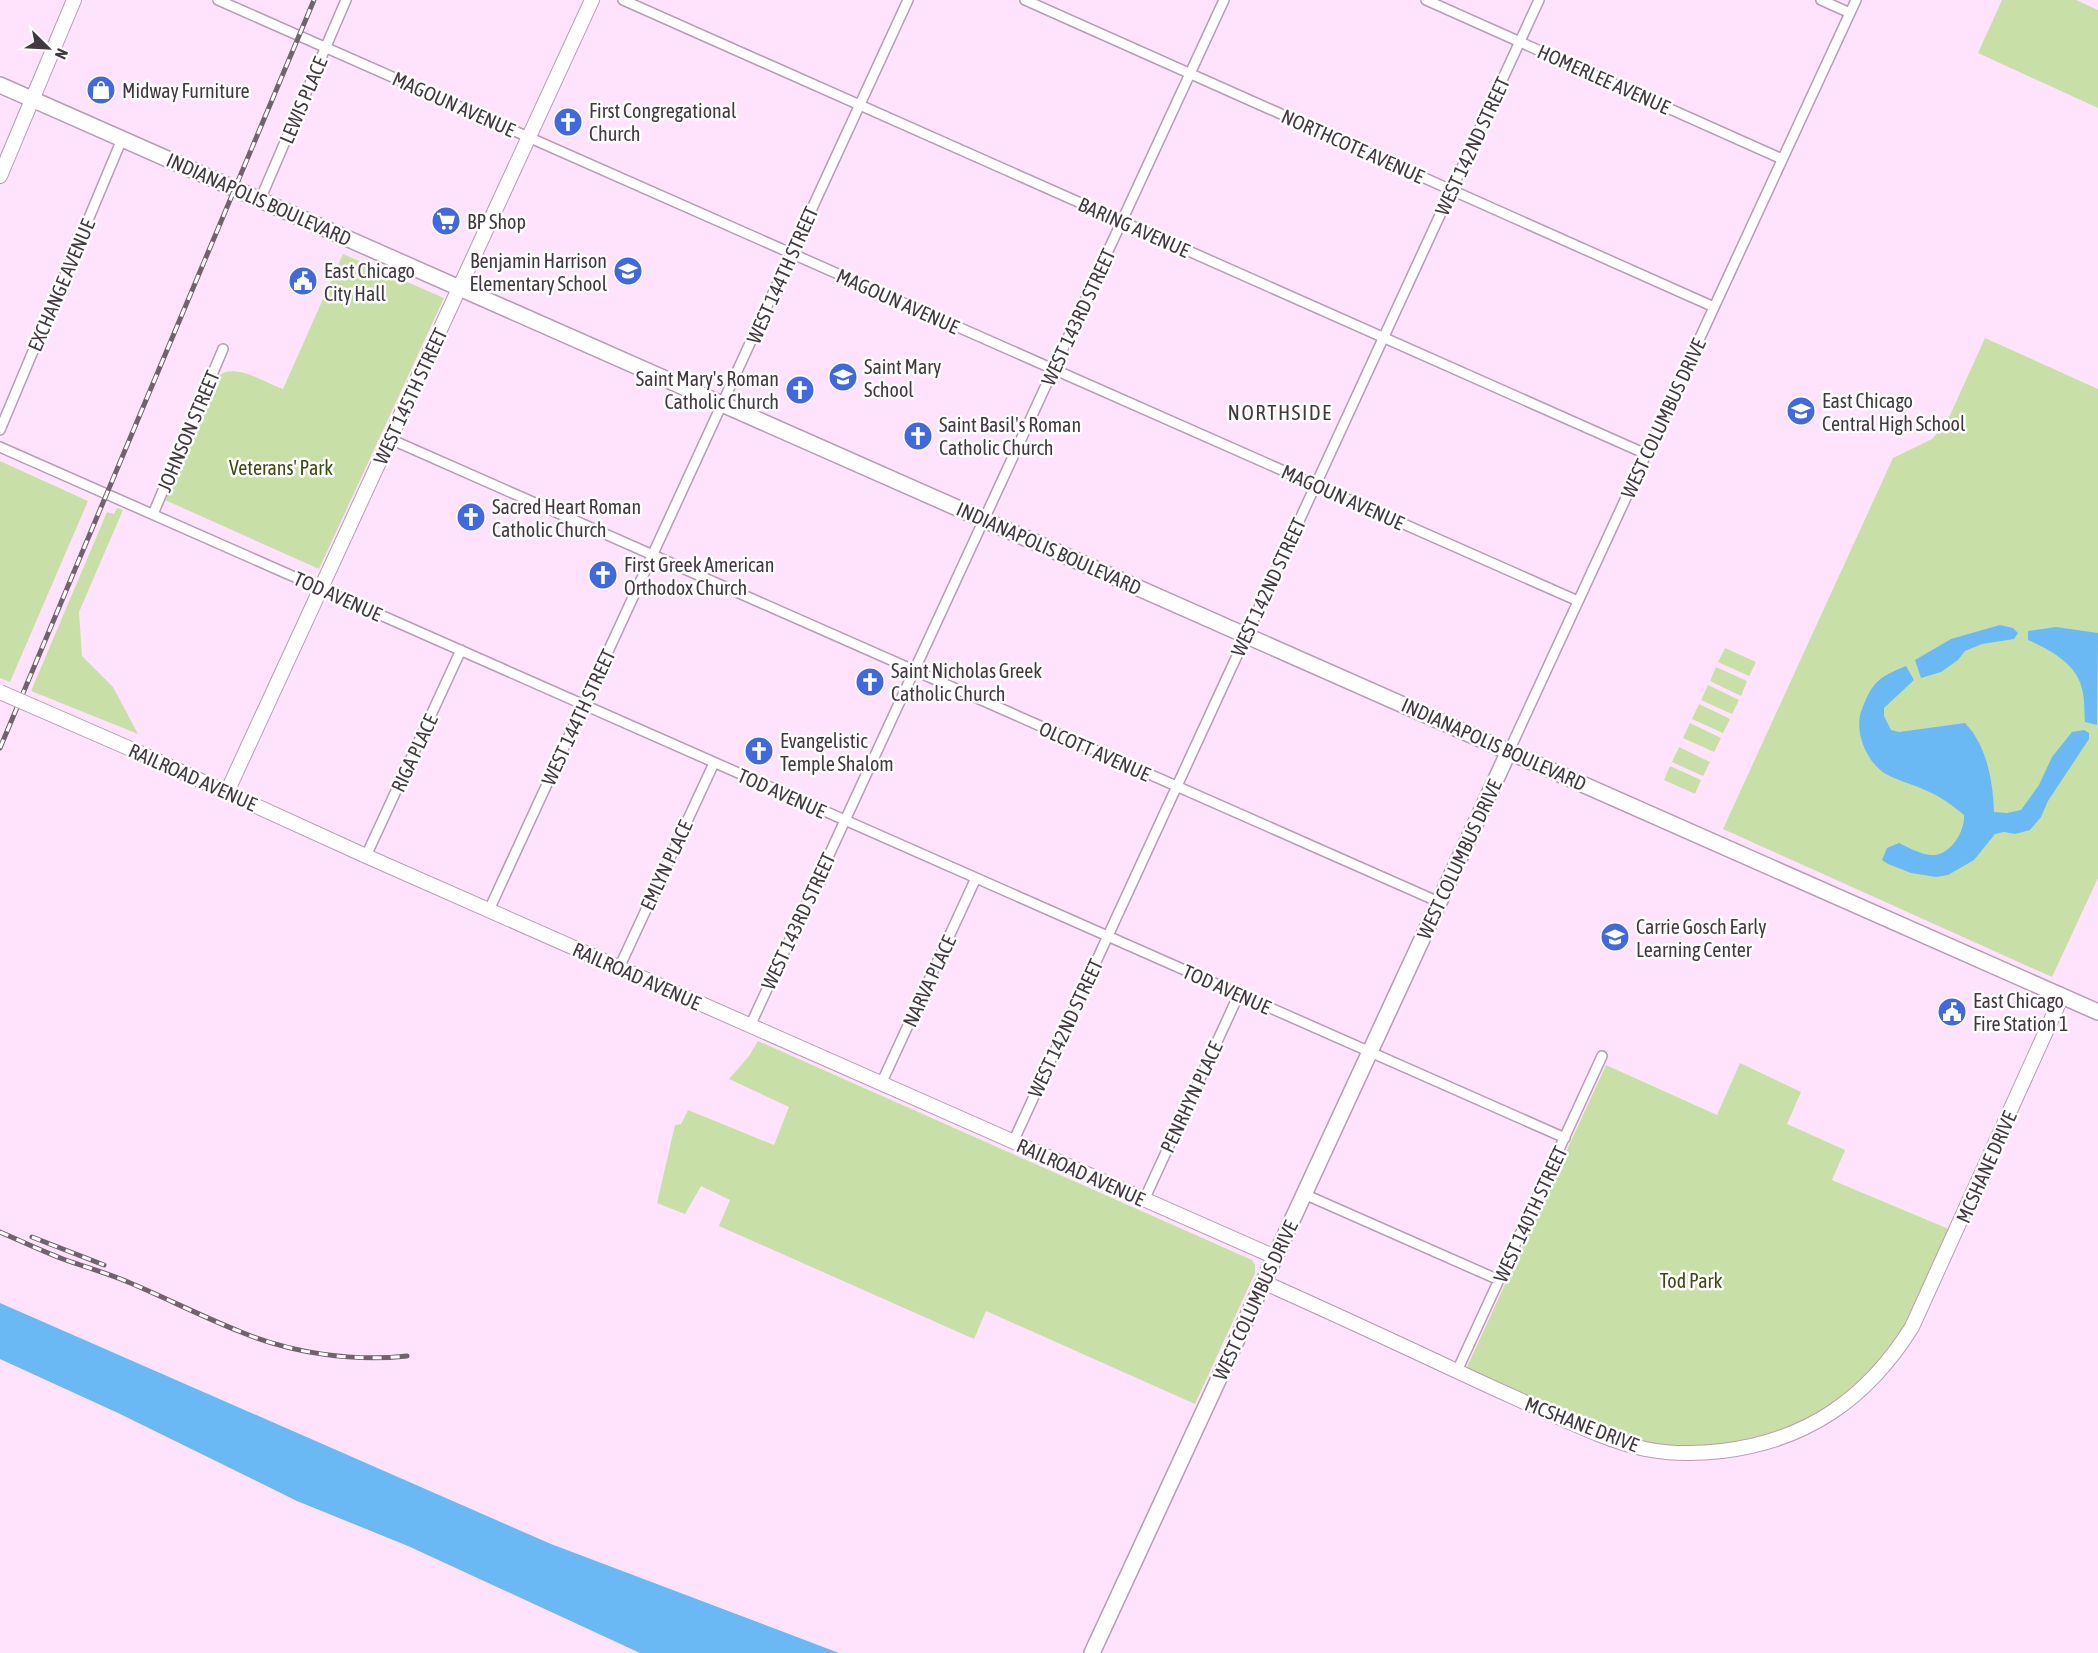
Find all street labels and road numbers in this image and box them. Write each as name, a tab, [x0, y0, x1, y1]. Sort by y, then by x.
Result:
street label: HOMERLEE AVENUE	[1534, 39, 1674, 119]
street label: LEWIS PLACE	[274, 53, 332, 147]
street label: MAGOUN AVENUE	[389, 67, 519, 141]
street label: WEST 142ND STREET	[1430, 73, 1514, 219]
street label: NORTHCOTE AVENUE	[1278, 104, 1428, 188]
street label: INDIANAPOLIS BOULEVARD	[163, 148, 355, 250]
street label: BARING AVENUE	[1075, 192, 1194, 262]
street label: WEST 144TH STREET	[742, 203, 823, 347]
street label: EXCHANGE AVENUE	[23, 215, 99, 354]
street label: WEST 143RD STREET	[1036, 245, 1120, 389]
street label: MAGOUN AVENUE	[833, 264, 963, 338]
street label: WEST 145TH STREET	[368, 324, 452, 468]
street label: WEST COLUMBUS DRIVE	[1616, 334, 1710, 501]
street label: JOHNSON STREET	[152, 367, 224, 495]
street label: MAGOUN AVENUE	[1278, 460, 1408, 534]
street label: INDIANAPOLIS BOULEVARD	[953, 497, 1145, 599]
street label: WEST 142ND STREET	[1226, 514, 1310, 660]
street label: TOD AVENUE	[290, 566, 386, 626]
street label: WEST 144TH STREET	[536, 645, 620, 789]
street label: INDIANAPOLIS BOULEVARD	[1398, 693, 1590, 795]
street label: RIGA PLACE	[386, 710, 442, 796]
street label: OLCOTT AVENUE	[1036, 716, 1154, 786]
street label: RAILROAD AVENUE	[125, 738, 261, 816]
street label: TOD AVENUE	[734, 763, 830, 823]
street label: WEST COLUMBUS DRIVE	[1412, 775, 1506, 942]
street label: EMLYN PLACE	[635, 816, 697, 914]
street label: WEST 143RD STREET	[756, 849, 840, 993]
street label: NARVA PLACE	[898, 931, 960, 1030]
street label: RAILROAD AVENUE	[569, 937, 705, 1015]
street label: WEST 142ND STREET	[1023, 955, 1107, 1101]
street label: TOD AVENUE	[1179, 959, 1275, 1019]
street label: PENRHYN PLACE	[1155, 1037, 1227, 1156]
street label: MCSHANE DRIVE	[1951, 1107, 2021, 1226]
street label: RAILROAD AVENUE	[1013, 1133, 1149, 1211]
street label: WEST 140TH STREET	[1488, 1142, 1572, 1286]
street label: WEST COLUMBUS DRIVE	[1208, 1216, 1302, 1383]
street label: MCSHANE DRIVE	[1522, 1392, 1643, 1456]

